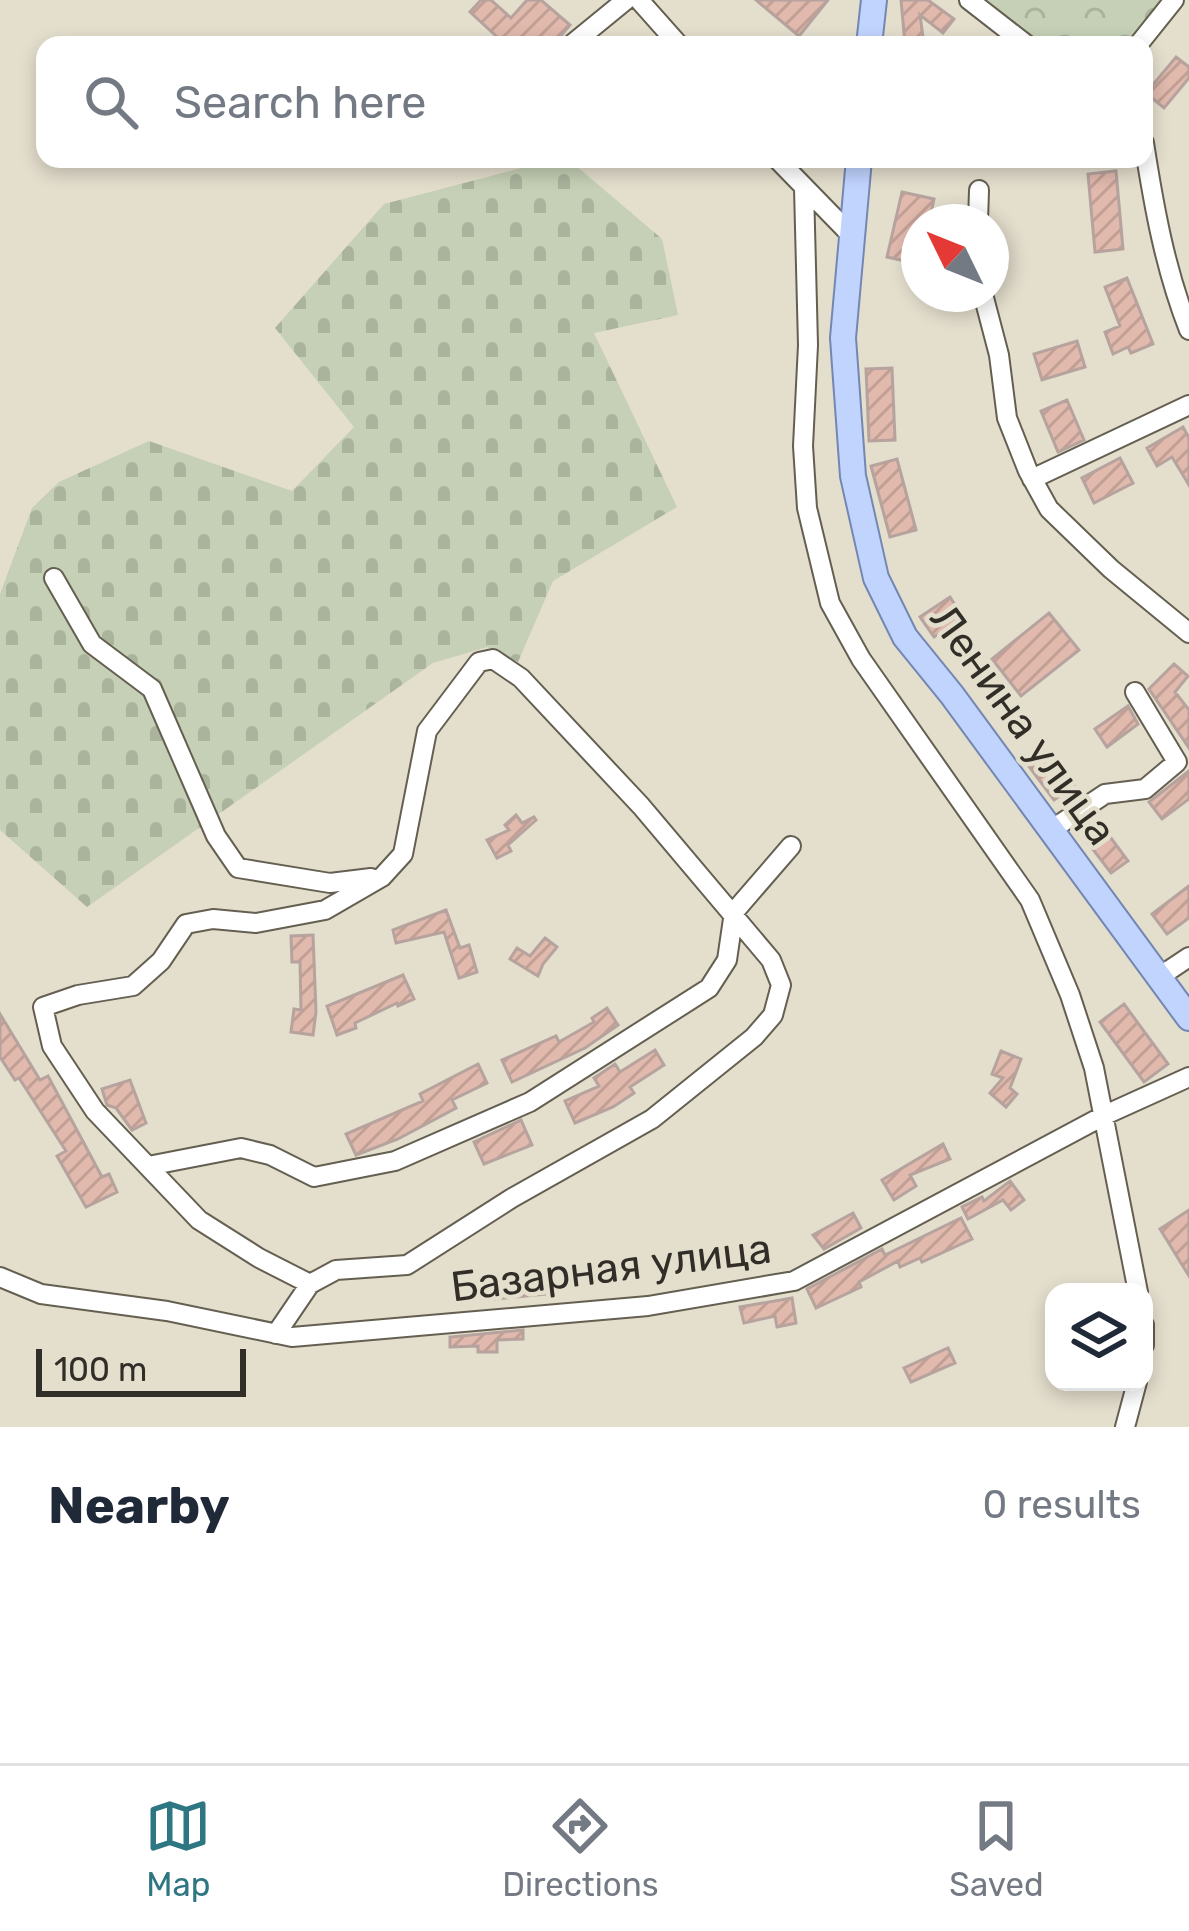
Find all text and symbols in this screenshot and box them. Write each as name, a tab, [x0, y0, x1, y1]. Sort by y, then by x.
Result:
search box	[36, 36, 1153, 168]
icon: search	[78, 69, 144, 135]
text: Search here	[174, 76, 426, 129]
north arrow	[901, 204, 1009, 312]
street label: Ленина улица	[919, 595, 1127, 855]
street label: Базарная улица	[448, 1224, 774, 1312]
map controls	[1045, 1283, 1153, 1391]
button: layers	[1045, 1283, 1153, 1391]
scale bar	[36, 1343, 246, 1396]
text: 100 m	[54, 1350, 147, 1389]
text: Nearby	[48, 1475, 230, 1536]
text: 0 results	[982, 1482, 1141, 1528]
tab: Map	[145, 1793, 211, 1904]
tab: Directions	[502, 1793, 659, 1904]
tab: Saved	[949, 1793, 1044, 1904]

